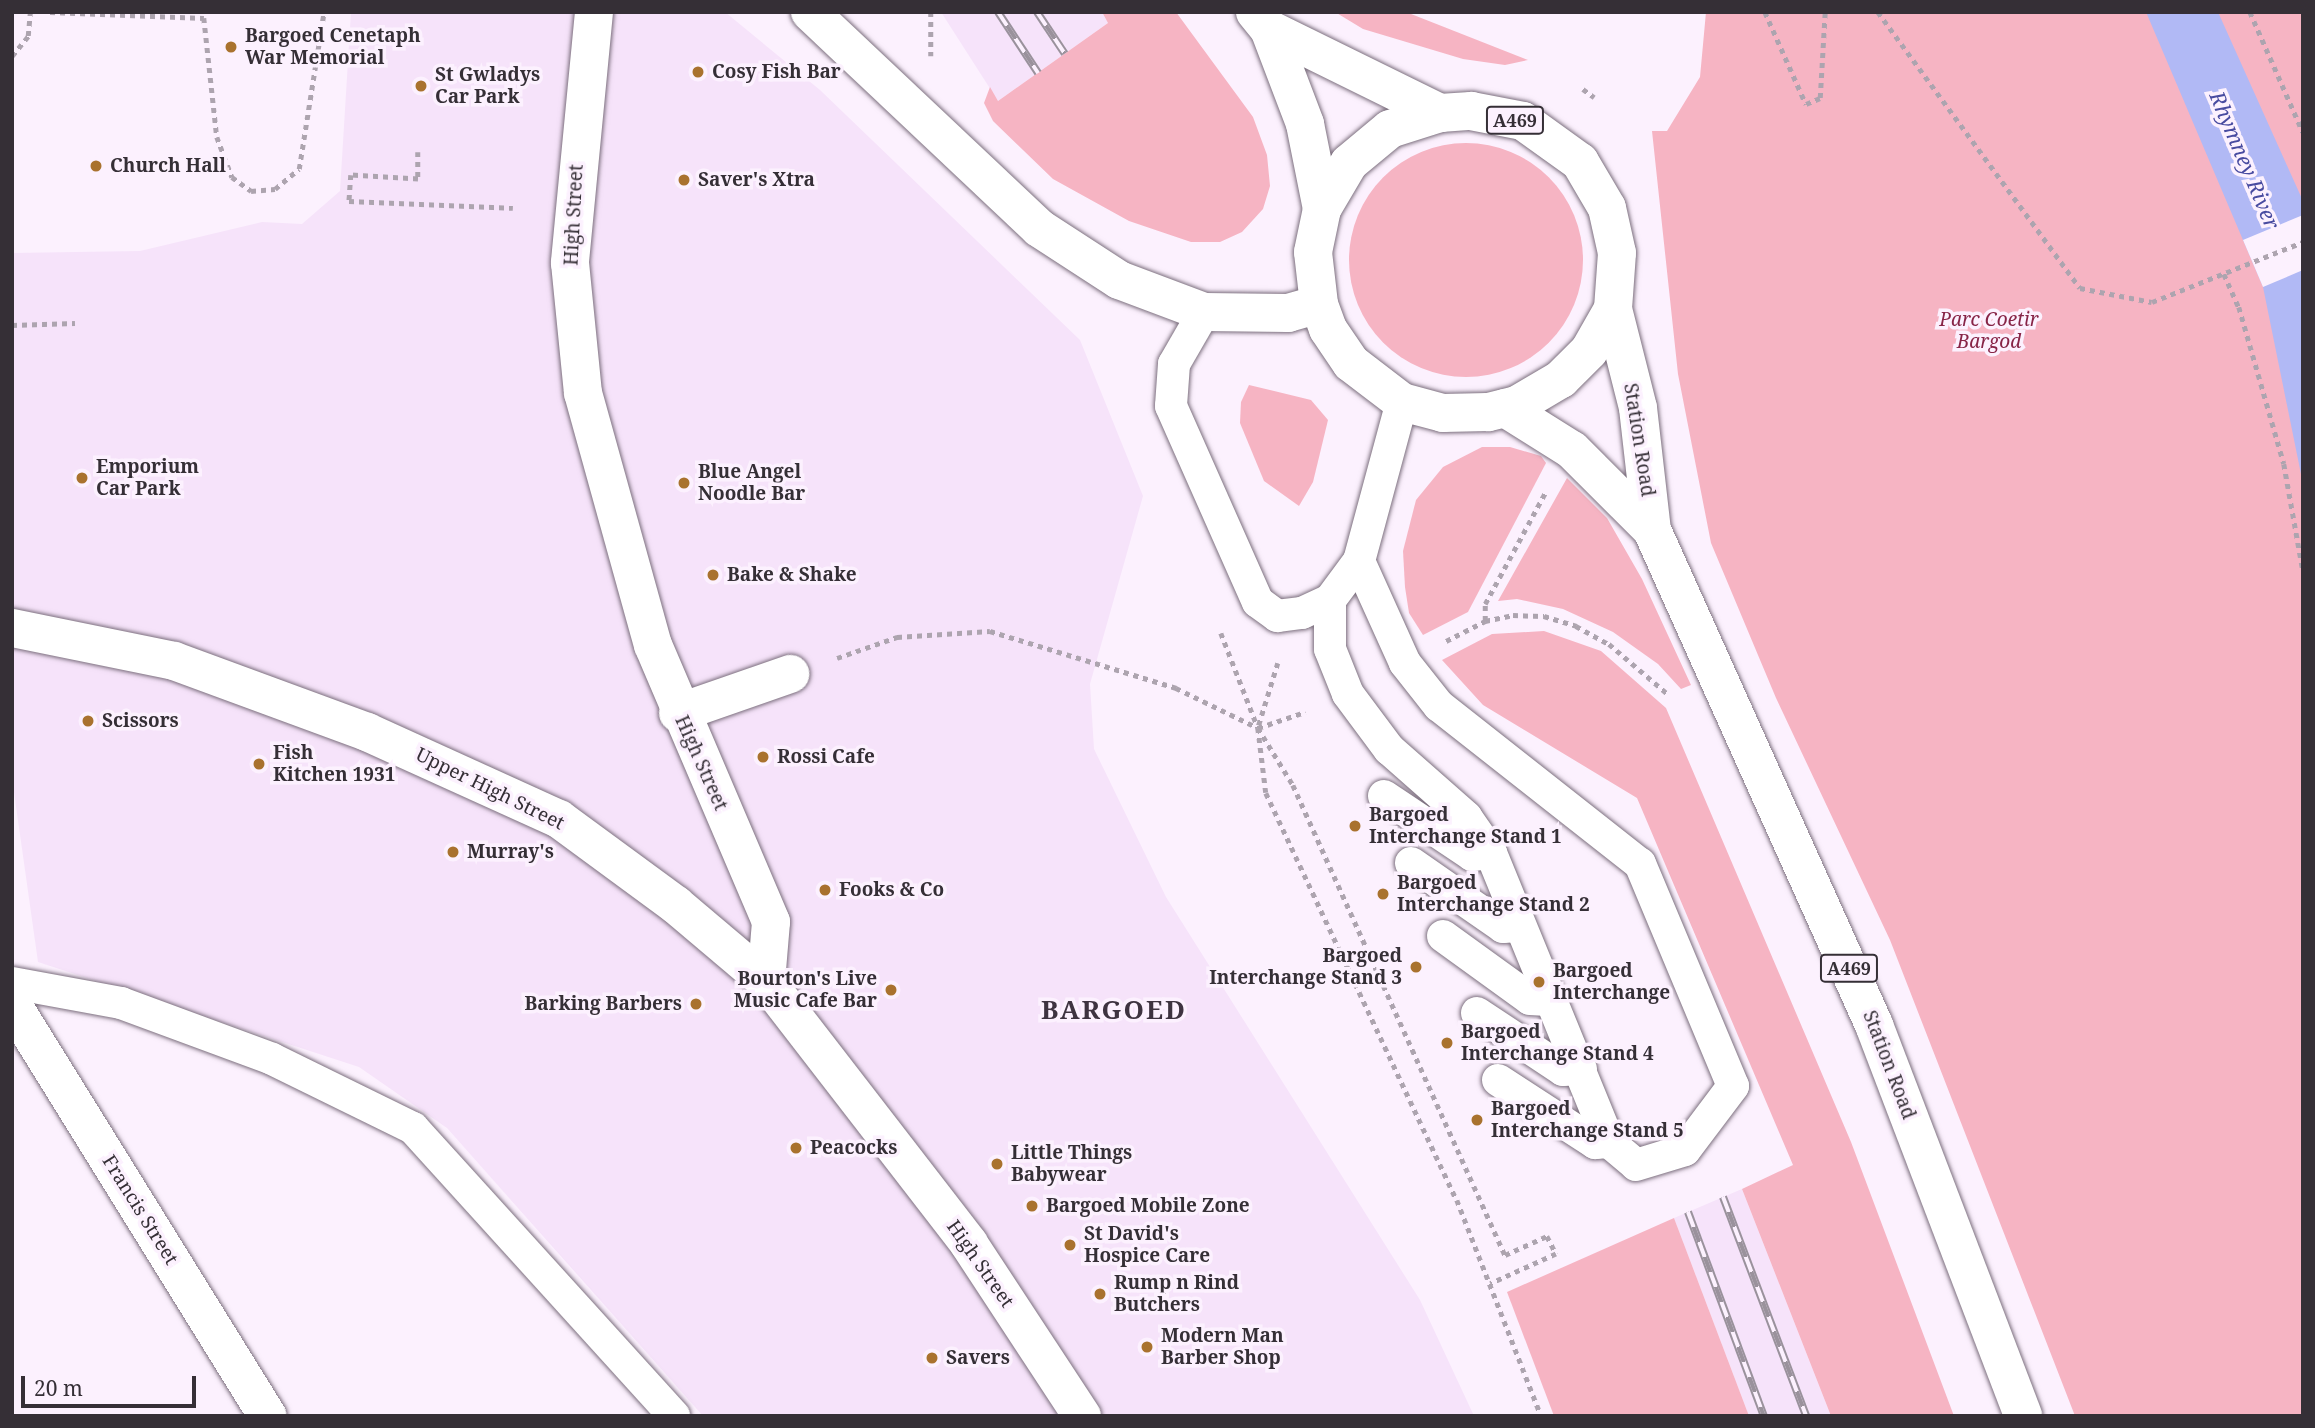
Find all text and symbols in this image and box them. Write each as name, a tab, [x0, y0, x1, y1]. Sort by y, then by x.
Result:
place label: Bargoed Cenetaph War Memorial	[245, 25, 421, 69]
marker: Bargoed Cenetaph War Memorial	[223, 39, 239, 55]
place label: Cosy Fish Bar	[712, 61, 841, 83]
place label: St Gwladys Car Park	[435, 64, 540, 108]
marker: Cosy Fish Bar	[690, 64, 706, 80]
marker: St Gwladys Car Park	[413, 78, 429, 94]
water label: Rhymney River	[2205, 87, 2285, 233]
road number: A469	[1485, 106, 1545, 134]
place label: Church Hall	[110, 155, 226, 177]
marker: Church Hall	[88, 158, 104, 174]
street label: High Street	[560, 164, 588, 266]
place label: Saver's Xtra	[698, 169, 815, 191]
marker: Saver's Xtra	[676, 172, 692, 188]
park label: Parc Coetir Bargod	[1939, 309, 2039, 353]
street label: Station Road	[1619, 382, 1659, 498]
place label: Emporium Car Park	[96, 456, 199, 500]
place label: Blue Angel Noodle Bar	[698, 461, 805, 505]
marker: Emporium Car Park	[74, 470, 90, 486]
marker: Blue Angel Noodle Bar	[676, 475, 692, 491]
place label: Bake & Shake	[727, 564, 857, 586]
marker: Bake & Shake	[705, 567, 721, 583]
place label: Scissors	[102, 710, 179, 732]
street label: High Street	[670, 712, 732, 814]
marker: Scissors	[80, 713, 96, 729]
place label: Fish Kitchen 1931	[273, 742, 395, 786]
street label: Upper High Street	[412, 743, 568, 835]
place label: Rossi Cafe	[777, 746, 875, 768]
marker: Rossi Cafe	[755, 749, 771, 765]
marker: Fish Kitchen 1931	[251, 756, 267, 772]
place label: Bargoed Interchange Stand 1	[1369, 804, 1562, 848]
marker: Bargoed Interchange Stand 1	[1347, 818, 1363, 834]
place label: Murray's	[467, 841, 554, 863]
marker: Murray's	[445, 844, 461, 860]
place label: Bargoed Interchange Stand 2	[1397, 872, 1590, 916]
place label: Fooks & Co	[839, 879, 944, 901]
marker: Fooks & Co	[817, 882, 833, 898]
marker: Bargoed Interchange Stand 2	[1375, 886, 1391, 902]
place label: Bargoed Interchange Stand 3	[1209, 945, 1402, 989]
road number: A469	[1819, 953, 1879, 982]
marker: Bargoed Interchange Stand 3	[1408, 959, 1424, 975]
place label: Bargoed Interchange	[1553, 960, 1670, 1004]
place label: Bourton's Live Music Cafe Bar	[734, 968, 877, 1012]
marker: Bargoed Interchange	[1531, 974, 1547, 990]
marker: Bourton's Live Music Cafe Bar	[883, 982, 899, 998]
place label: Barking Barbers	[524, 993, 682, 1015]
district label: BARGOED	[1042, 994, 1186, 1026]
marker: Barking Barbers	[688, 996, 704, 1012]
street label: Station Road	[1858, 1007, 1920, 1123]
place label: Bargoed Interchange Stand 4	[1461, 1021, 1654, 1065]
marker: Bargoed Interchange Stand 4	[1439, 1035, 1455, 1051]
place label: Bargoed Interchange Stand 5	[1491, 1098, 1684, 1142]
marker: Bargoed Interchange Stand 5	[1469, 1112, 1485, 1128]
place label: Peacocks	[810, 1137, 897, 1159]
marker: Peacocks	[788, 1140, 804, 1156]
place label: Little Things Babywear	[1011, 1142, 1132, 1186]
street label: Francis Street	[97, 1151, 183, 1269]
marker: Little Things Babywear	[989, 1156, 1005, 1172]
place label: Bargoed Mobile Zone	[1046, 1195, 1250, 1217]
marker: Bargoed Mobile Zone	[1024, 1198, 1040, 1214]
street label: High Street	[942, 1216, 1018, 1312]
place label: St David's Hospice Care	[1084, 1223, 1210, 1267]
marker: St David's Hospice Care	[1062, 1237, 1078, 1253]
place label: Rump n Rind Butchers	[1114, 1272, 1239, 1316]
marker: Rump n Rind Butchers	[1092, 1286, 1108, 1302]
place label: Modern Man Barber Shop	[1161, 1325, 1284, 1369]
marker: Modern Man Barber Shop	[1139, 1339, 1155, 1355]
place label: Savers	[946, 1347, 1010, 1369]
marker: Savers	[924, 1350, 940, 1366]
scale bar	[24, 1362, 200, 1406]
text: 20 m	[34, 1374, 83, 1402]

